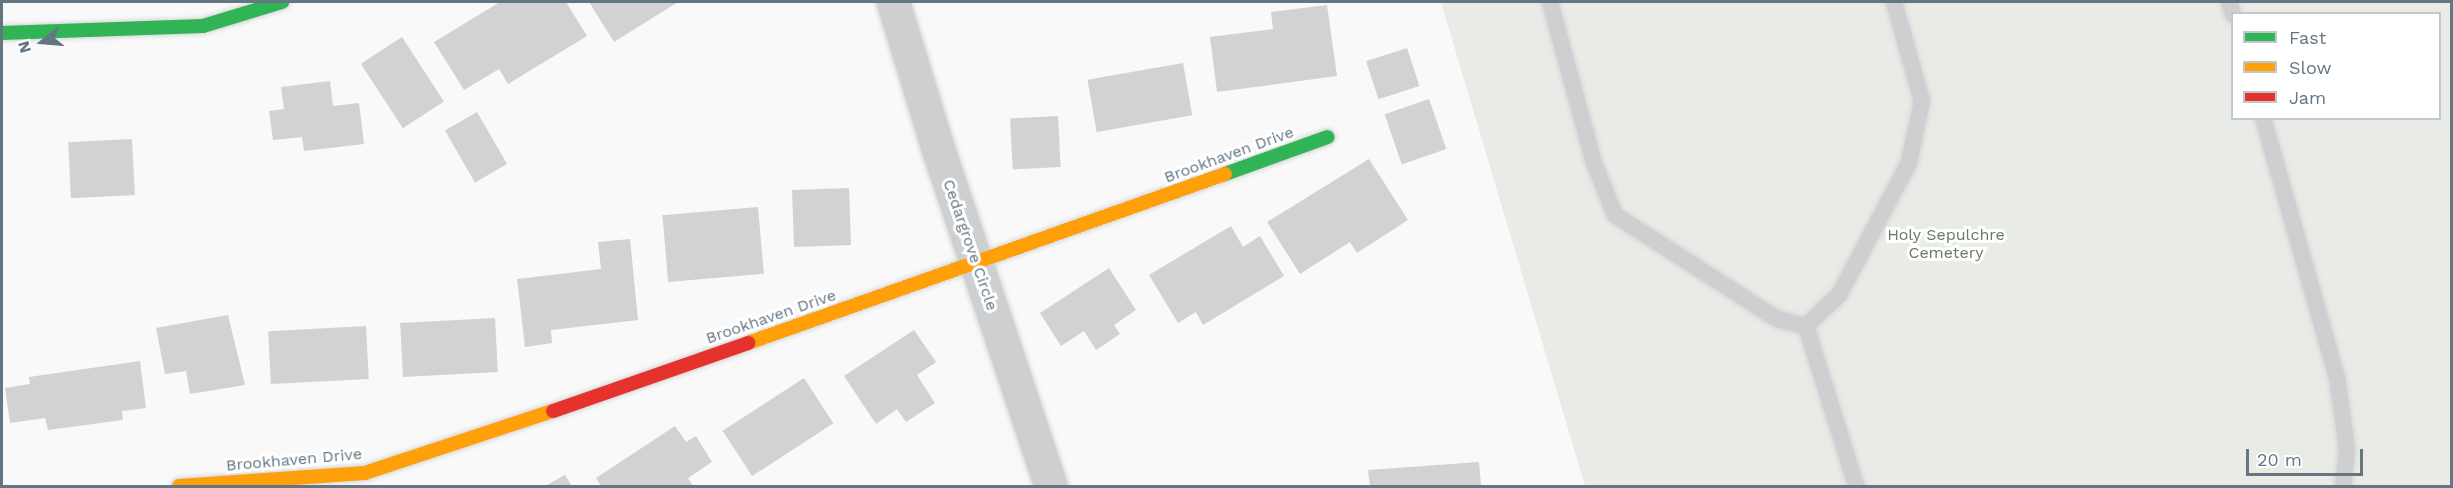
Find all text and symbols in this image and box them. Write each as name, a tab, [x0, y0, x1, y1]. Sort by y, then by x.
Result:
north arrow	[12, 12, 72, 72]
legend	[2231, 12, 2441, 120]
text: Fast	[2289, 27, 2326, 48]
text: N	[13, 39, 35, 55]
text: Slow	[2289, 57, 2332, 78]
text: Jam	[2289, 87, 2326, 108]
street label: Brookhaven Drive	[1162, 123, 1296, 187]
street label: Cedargrove Circle	[939, 177, 1001, 313]
park label: Holy Sepulchre Cemetery	[1887, 225, 2005, 263]
street label: Brookhaven Drive	[703, 286, 839, 348]
scale bar	[2249, 437, 2366, 475]
street label: Brookhaven Drive	[225, 444, 363, 476]
text: 20 m	[2257, 449, 2302, 470]

